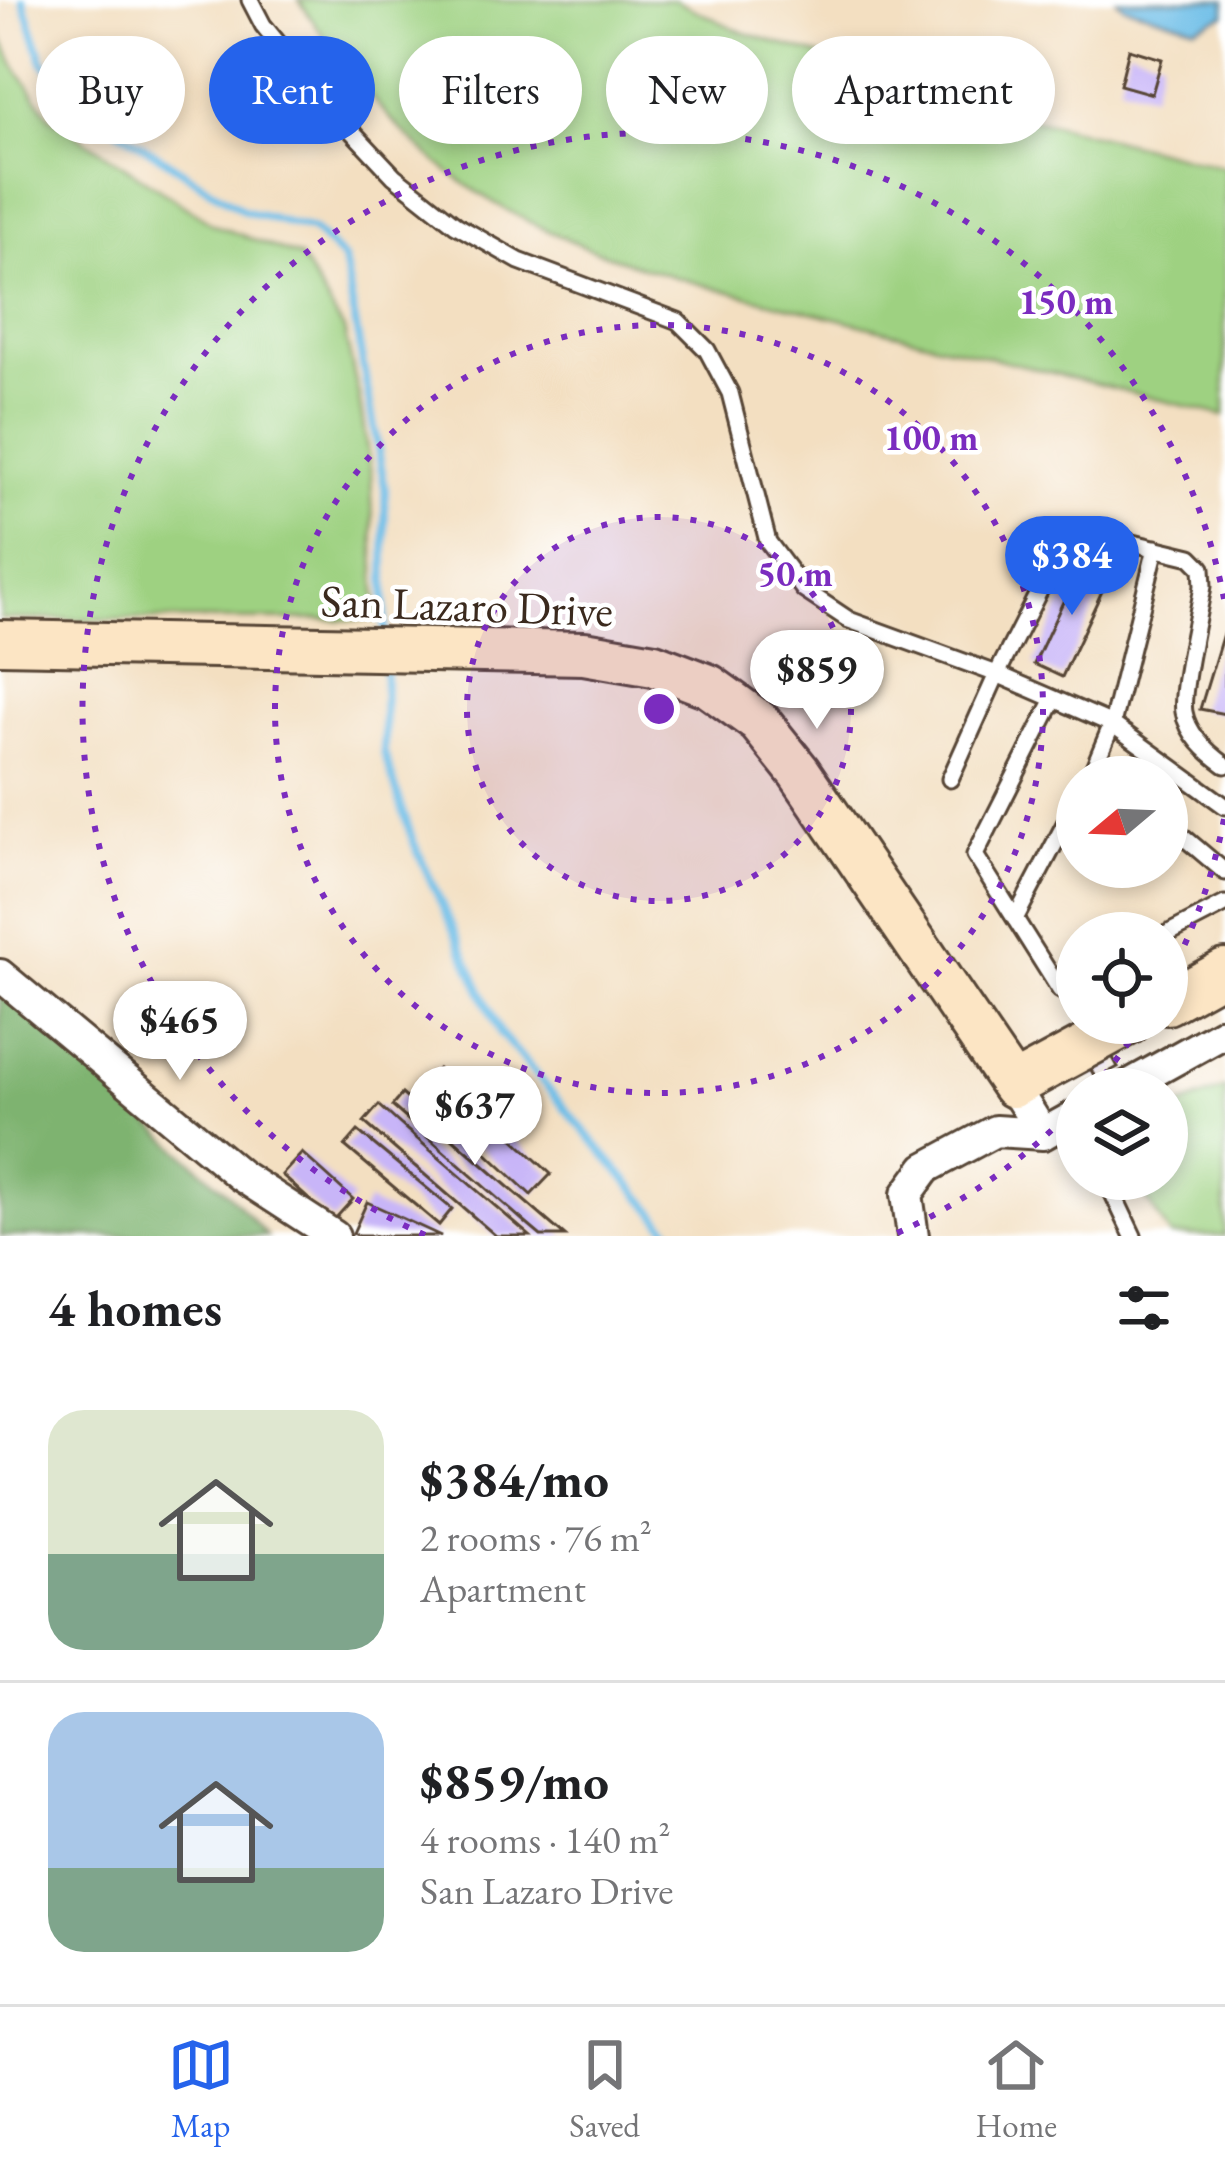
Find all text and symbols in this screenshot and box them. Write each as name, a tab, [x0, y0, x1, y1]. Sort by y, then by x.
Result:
chip: Buy	[36, 36, 185, 144]
chip: Rent	[209, 36, 375, 144]
chip: Filters	[399, 36, 582, 144]
chip: New	[606, 36, 768, 144]
chip: Apartment	[792, 36, 1055, 144]
text: 150 m	[1019, 278, 1113, 325]
text: 100 m	[884, 414, 978, 461]
pin: $384	[1001, 516, 1143, 618]
text: $384	[1032, 529, 1112, 580]
text: 50 m	[757, 550, 833, 597]
street label: San Lazaro Drive	[320, 571, 614, 639]
pin: $859	[746, 630, 888, 732]
text: $859	[777, 643, 857, 694]
centre of rings	[638, 688, 680, 730]
north arrow	[1056, 756, 1188, 888]
map controls	[1056, 756, 1188, 1200]
button: locate	[1056, 912, 1188, 1044]
pin: $465	[109, 981, 251, 1083]
text: $465	[140, 994, 220, 1045]
pin: $637	[404, 1066, 546, 1168]
button: layers	[1056, 1068, 1188, 1200]
text: $637	[435, 1079, 515, 1130]
text: 4 homes	[48, 1275, 222, 1341]
icon: filters	[1111, 1275, 1177, 1341]
text: $384/mo	[420, 1446, 609, 1512]
icon: home	[144, 1458, 288, 1602]
text: 2 rooms · 76 m²	[420, 1512, 652, 1563]
text: Apartment	[420, 1563, 586, 1614]
text: $859/mo	[420, 1748, 609, 1814]
icon: home	[144, 1760, 288, 1904]
text: 4 rooms · 140 m²	[420, 1814, 671, 1865]
text: San Lazaro Drive	[420, 1865, 673, 1916]
tab: Map	[168, 2032, 234, 2147]
tab: Saved	[569, 2032, 640, 2147]
tab: Home	[976, 2032, 1057, 2147]

